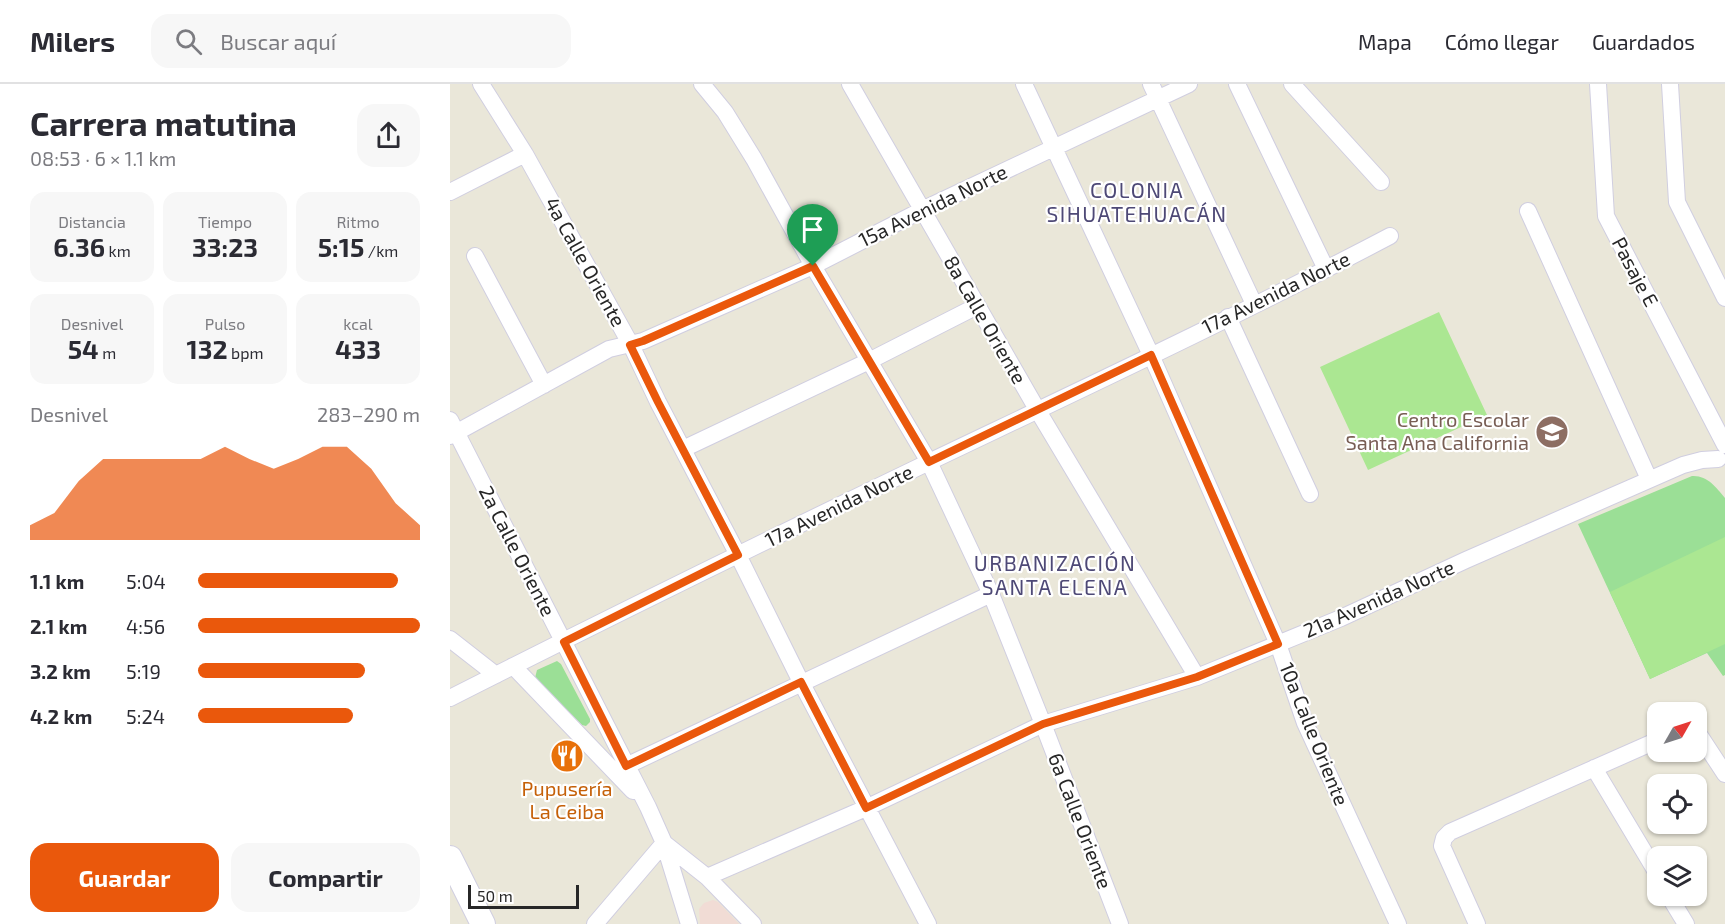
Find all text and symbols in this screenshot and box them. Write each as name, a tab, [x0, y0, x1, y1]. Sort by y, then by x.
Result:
search box	[151, 14, 571, 68]
text: Milers	[30, 24, 115, 58]
icon: search	[172, 25, 205, 58]
text: Buscar aquí	[220, 28, 336, 54]
text: Mapa	[1358, 29, 1412, 54]
text: Cómo llegar	[1445, 29, 1559, 54]
text: Guardados	[1592, 29, 1695, 54]
text: Carrera matutina	[30, 103, 297, 143]
button: share	[357, 104, 420, 167]
text: 08:53 · 6 × 1.1 km	[30, 146, 176, 170]
street label: 15a Avenida Norte	[854, 159, 1011, 251]
district label: COLONIA SIHUATEHUACÁN	[1046, 177, 1228, 226]
street label: 4a Calle Oriente	[540, 193, 631, 330]
pin	[787, 204, 838, 266]
text: Distancia	[58, 212, 126, 231]
text: Tiempo	[198, 212, 252, 231]
text: Ritmo	[336, 212, 380, 231]
icon: arrive	[796, 213, 829, 246]
text: 6.36	[53, 231, 105, 262]
text: 33:23	[192, 231, 258, 262]
text: 5:15	[318, 231, 364, 262]
street label: Pasaje E	[1608, 233, 1664, 310]
text: km	[105, 241, 131, 260]
text: /km	[364, 241, 398, 260]
street label: 17a Avenida Norte	[1198, 246, 1354, 338]
street label: 8a Calle Oriente	[939, 251, 1032, 388]
text: Desnivel	[61, 314, 123, 333]
text: Pulso	[205, 314, 245, 333]
text: kcal	[343, 314, 373, 333]
text: 54	[68, 333, 99, 364]
text: 132	[186, 333, 228, 364]
text: 433	[335, 333, 381, 364]
text: m	[99, 343, 116, 362]
text: bpm	[228, 343, 264, 362]
text: Desnivel	[30, 402, 108, 426]
text: 283–290 m	[317, 402, 420, 426]
place label: Centro Escolar Santa Ana California	[1345, 407, 1529, 454]
school or university icon: Centro Escolar Santa Ana California	[1534, 414, 1570, 450]
street label: 17a Avenida Norte	[761, 459, 917, 551]
street label: 2a Calle Oriente	[475, 481, 561, 620]
district label: URBANIZACIÓN SANTA ELENA	[974, 550, 1136, 599]
street label: 21a Avenida Norte	[1299, 554, 1458, 642]
text: 1.1 km	[30, 569, 84, 593]
text: 5:04	[126, 569, 166, 593]
text: 2.1 km	[30, 614, 87, 638]
text: 4:56	[126, 614, 165, 638]
text: 3.2 km	[30, 659, 91, 683]
text: 5:19	[126, 659, 161, 683]
street label: 10a Calle Oriente	[1275, 659, 1355, 809]
north arrow	[1647, 702, 1707, 762]
map controls	[1647, 702, 1707, 906]
text: 4.2 km	[30, 704, 92, 728]
text: 5:24	[126, 704, 165, 728]
restaurant icon: Pupusería La Ceiba	[549, 738, 585, 774]
street label: 6a Calle Oriente	[1044, 749, 1118, 892]
button: locate	[1647, 774, 1707, 834]
place label: Pupusería La Ceiba	[521, 776, 613, 823]
button: Guardar	[30, 843, 219, 912]
button: Compartir	[231, 843, 420, 912]
button: layers	[1647, 846, 1707, 906]
scale bar	[468, 882, 579, 910]
text: 50 m	[477, 886, 513, 905]

